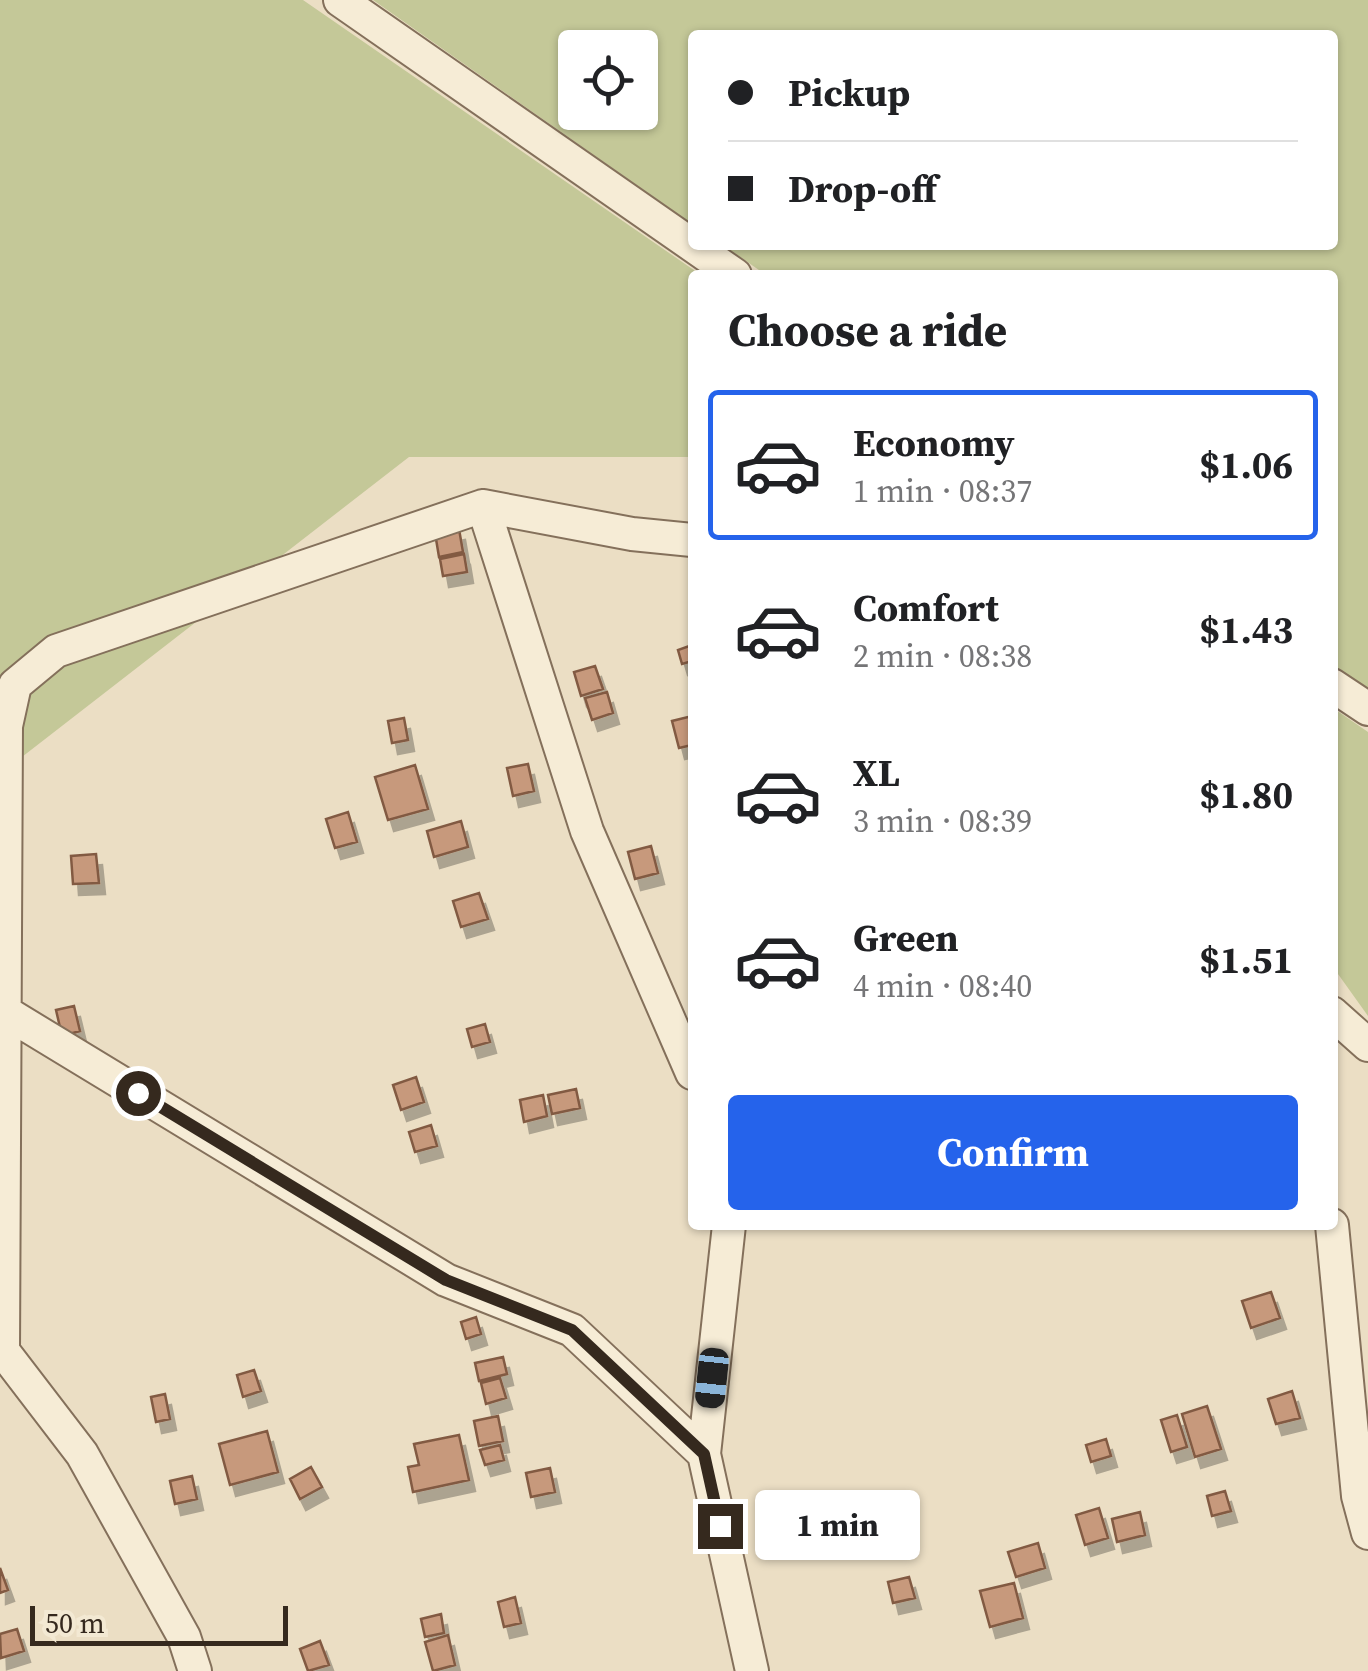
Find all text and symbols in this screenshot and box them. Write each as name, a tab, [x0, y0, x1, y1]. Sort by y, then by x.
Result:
map controls	[558, 30, 658, 130]
button: locate	[558, 30, 658, 130]
text: Pickup	[788, 67, 910, 119]
text: Drop-off	[788, 163, 937, 215]
text: Choose a ride	[728, 299, 1007, 361]
text: Economy	[853, 417, 1015, 469]
icon: car	[733, 420, 823, 510]
text: $1.06	[1199, 439, 1293, 491]
text: 1 min · 08:37	[853, 469, 1032, 513]
text: Comfort	[853, 582, 999, 634]
icon: car	[733, 585, 823, 675]
text: $1.43	[1199, 604, 1293, 656]
text: 2 min · 08:38	[853, 634, 1032, 678]
text: XL	[853, 747, 900, 799]
icon: car	[733, 750, 823, 840]
text: $1.80	[1199, 769, 1293, 821]
text: 3 min · 08:39	[853, 799, 1032, 843]
text: Green	[853, 912, 959, 964]
icon: car	[733, 915, 823, 1005]
text: $1.51	[1199, 934, 1293, 986]
text: 4 min · 08:40	[853, 964, 1032, 1008]
route start	[116, 1071, 161, 1116]
button: Confirm	[728, 1095, 1298, 1210]
car	[694, 1347, 730, 1409]
callout: 1 min	[755, 1491, 920, 1561]
text: 1 min	[796, 1503, 879, 1547]
route end	[698, 1504, 743, 1549]
scale bar	[30, 1601, 288, 1646]
text: 50 m	[45, 1604, 105, 1642]

